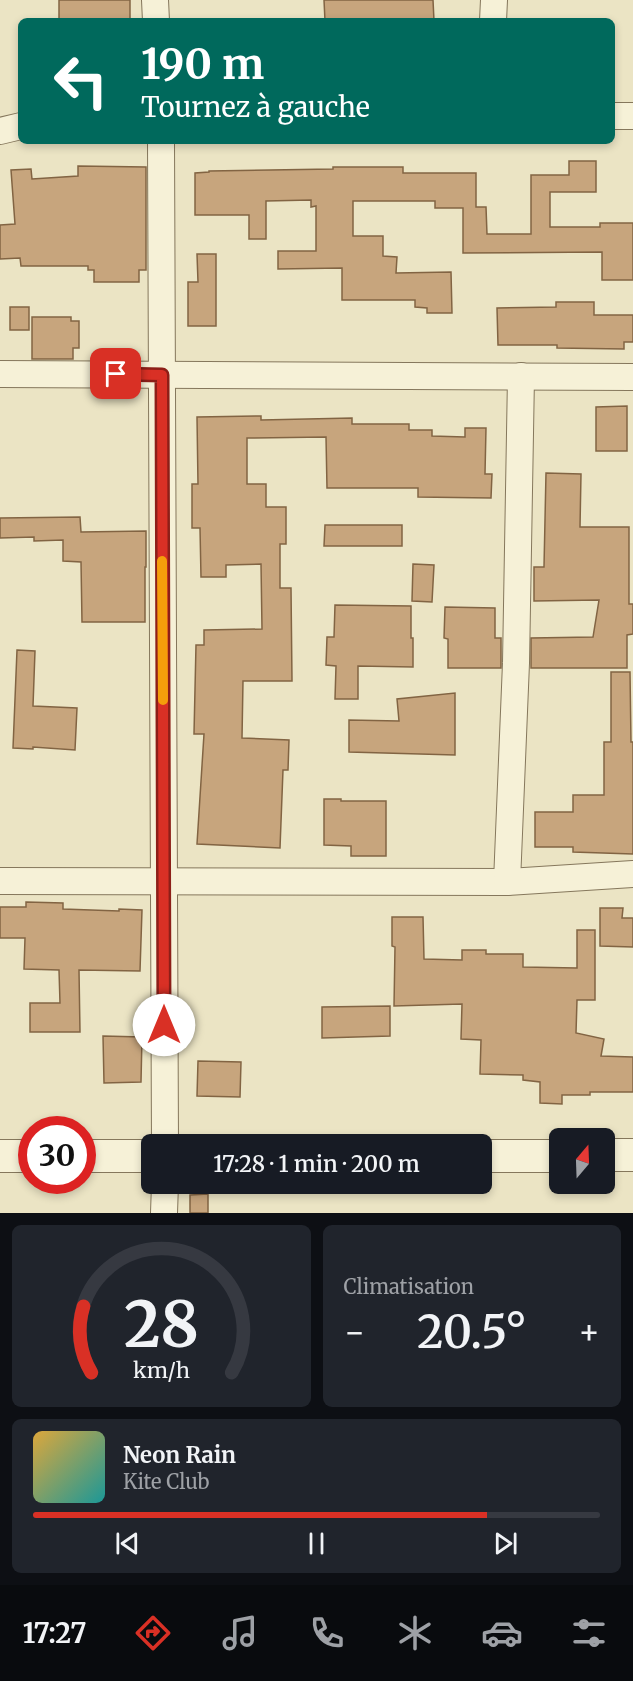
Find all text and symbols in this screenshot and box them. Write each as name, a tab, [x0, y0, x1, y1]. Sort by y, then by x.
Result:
text: 190 m	[141, 38, 264, 90]
icon: left	[42, 42, 120, 120]
text: Tournez à gauche	[141, 90, 370, 124]
pin	[90, 348, 141, 399]
icon: arrive	[99, 357, 132, 390]
position arrow	[132, 993, 196, 1057]
speed limit sign: 30	[18, 1116, 96, 1194]
north arrow	[549, 1128, 615, 1194]
map controls	[549, 1128, 615, 1194]
text: 17:28 · 1 min · 200 m	[213, 1150, 420, 1178]
text: Climatisation	[344, 1274, 474, 1299]
text: 28	[124, 1286, 199, 1364]
text: 20.5°	[417, 1304, 527, 1360]
text: −	[344, 1312, 366, 1353]
text: +	[578, 1312, 600, 1353]
text: km/h	[133, 1357, 190, 1384]
text: Neon Rain	[123, 1441, 236, 1469]
text: Kite Club	[123, 1469, 209, 1494]
icon: previous	[111, 1527, 144, 1560]
icon: pause	[300, 1527, 333, 1560]
icon: next	[489, 1527, 522, 1560]
icon: directions	[132, 1612, 174, 1654]
icon: music	[219, 1612, 261, 1654]
icon: phone	[306, 1612, 348, 1654]
icon: climate	[394, 1612, 436, 1654]
icon: car	[481, 1612, 523, 1654]
icon: filters	[568, 1612, 610, 1654]
text: 17:27	[23, 1616, 86, 1650]

